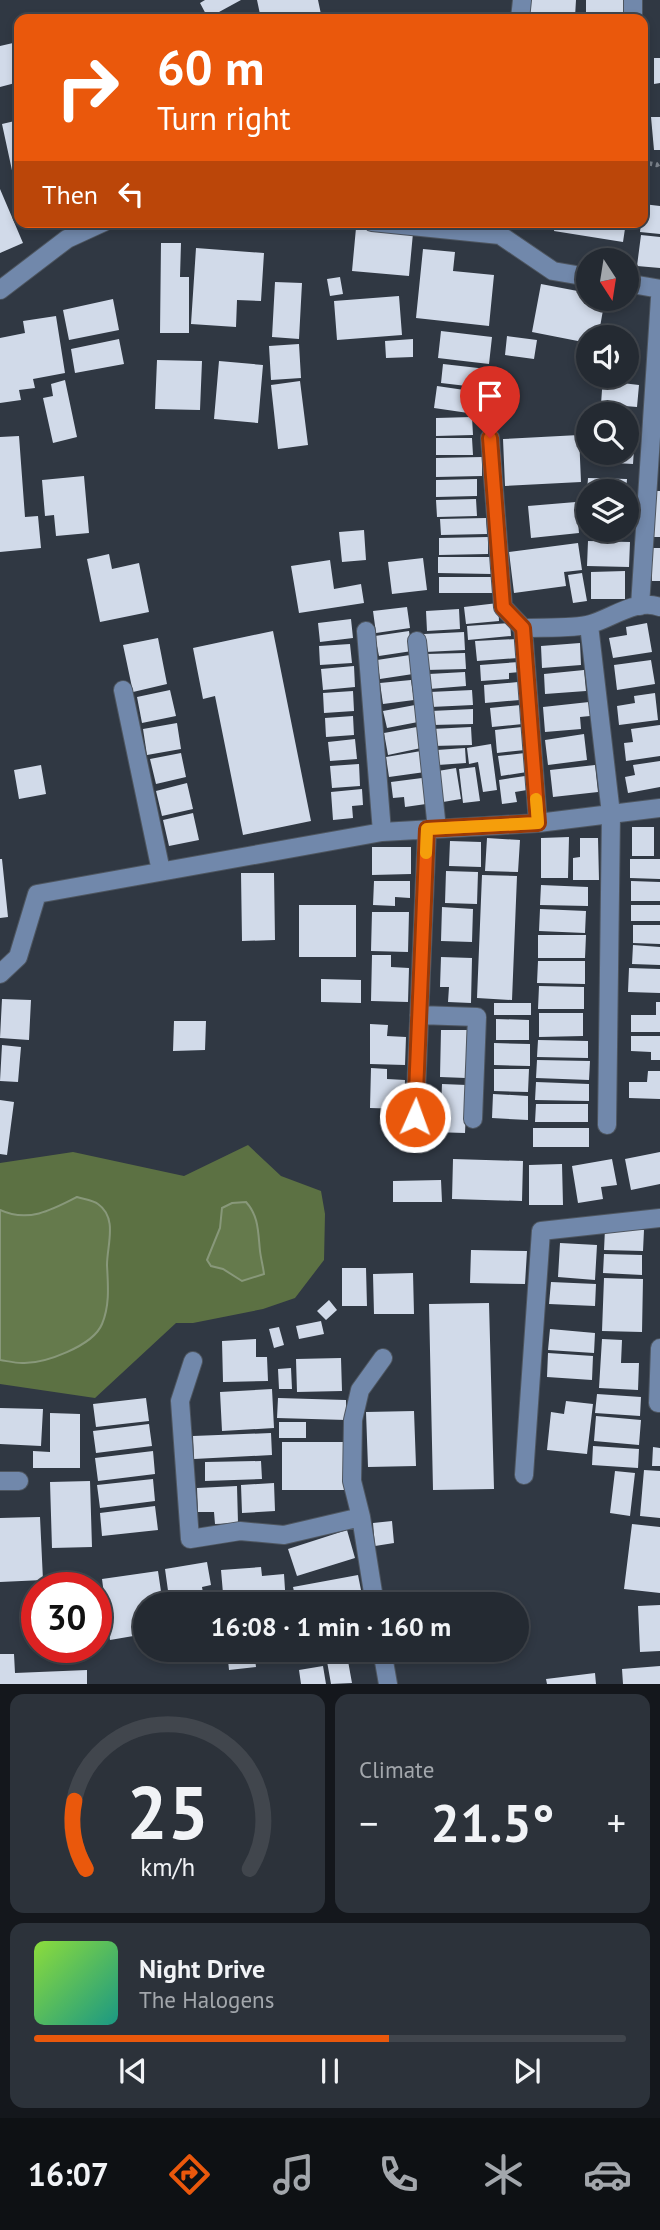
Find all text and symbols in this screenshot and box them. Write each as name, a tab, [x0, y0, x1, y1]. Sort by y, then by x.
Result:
text: 60 m	[157, 35, 264, 99]
icon: right	[42, 42, 133, 133]
text: Turn right	[157, 97, 291, 139]
icon: left	[112, 175, 150, 213]
text: Then	[42, 178, 98, 211]
north arrow	[576, 248, 639, 312]
map controls	[576, 248, 639, 542]
button: sound	[576, 325, 639, 388]
pin	[460, 366, 520, 438]
icon: arrive	[471, 377, 509, 415]
button: search	[576, 402, 639, 465]
button: layers	[576, 479, 639, 542]
position arrow	[378, 1080, 452, 1154]
speed limit sign: 30	[21, 1572, 112, 1663]
text: 16:08 · 1 min · 160 m	[211, 1610, 451, 1643]
text: Climate	[359, 1755, 434, 1784]
text: 25	[126, 1766, 209, 1860]
text: 21.5°	[431, 1789, 554, 1856]
text: −	[359, 1798, 378, 1847]
text: +	[607, 1798, 626, 1847]
text: km/h	[140, 1851, 195, 1883]
text: Night Drive	[139, 1952, 265, 1985]
text: The Halogens	[139, 1985, 274, 2014]
icon: previous	[114, 2052, 152, 2090]
icon: pause	[311, 2052, 349, 2090]
icon: next	[508, 2052, 546, 2090]
icon: directions	[165, 2150, 214, 2199]
icon: music	[269, 2150, 318, 2199]
icon: phone	[374, 2150, 423, 2199]
icon: climate	[479, 2150, 528, 2199]
icon: car	[583, 2150, 632, 2199]
text: 16:07	[28, 2153, 109, 2195]

